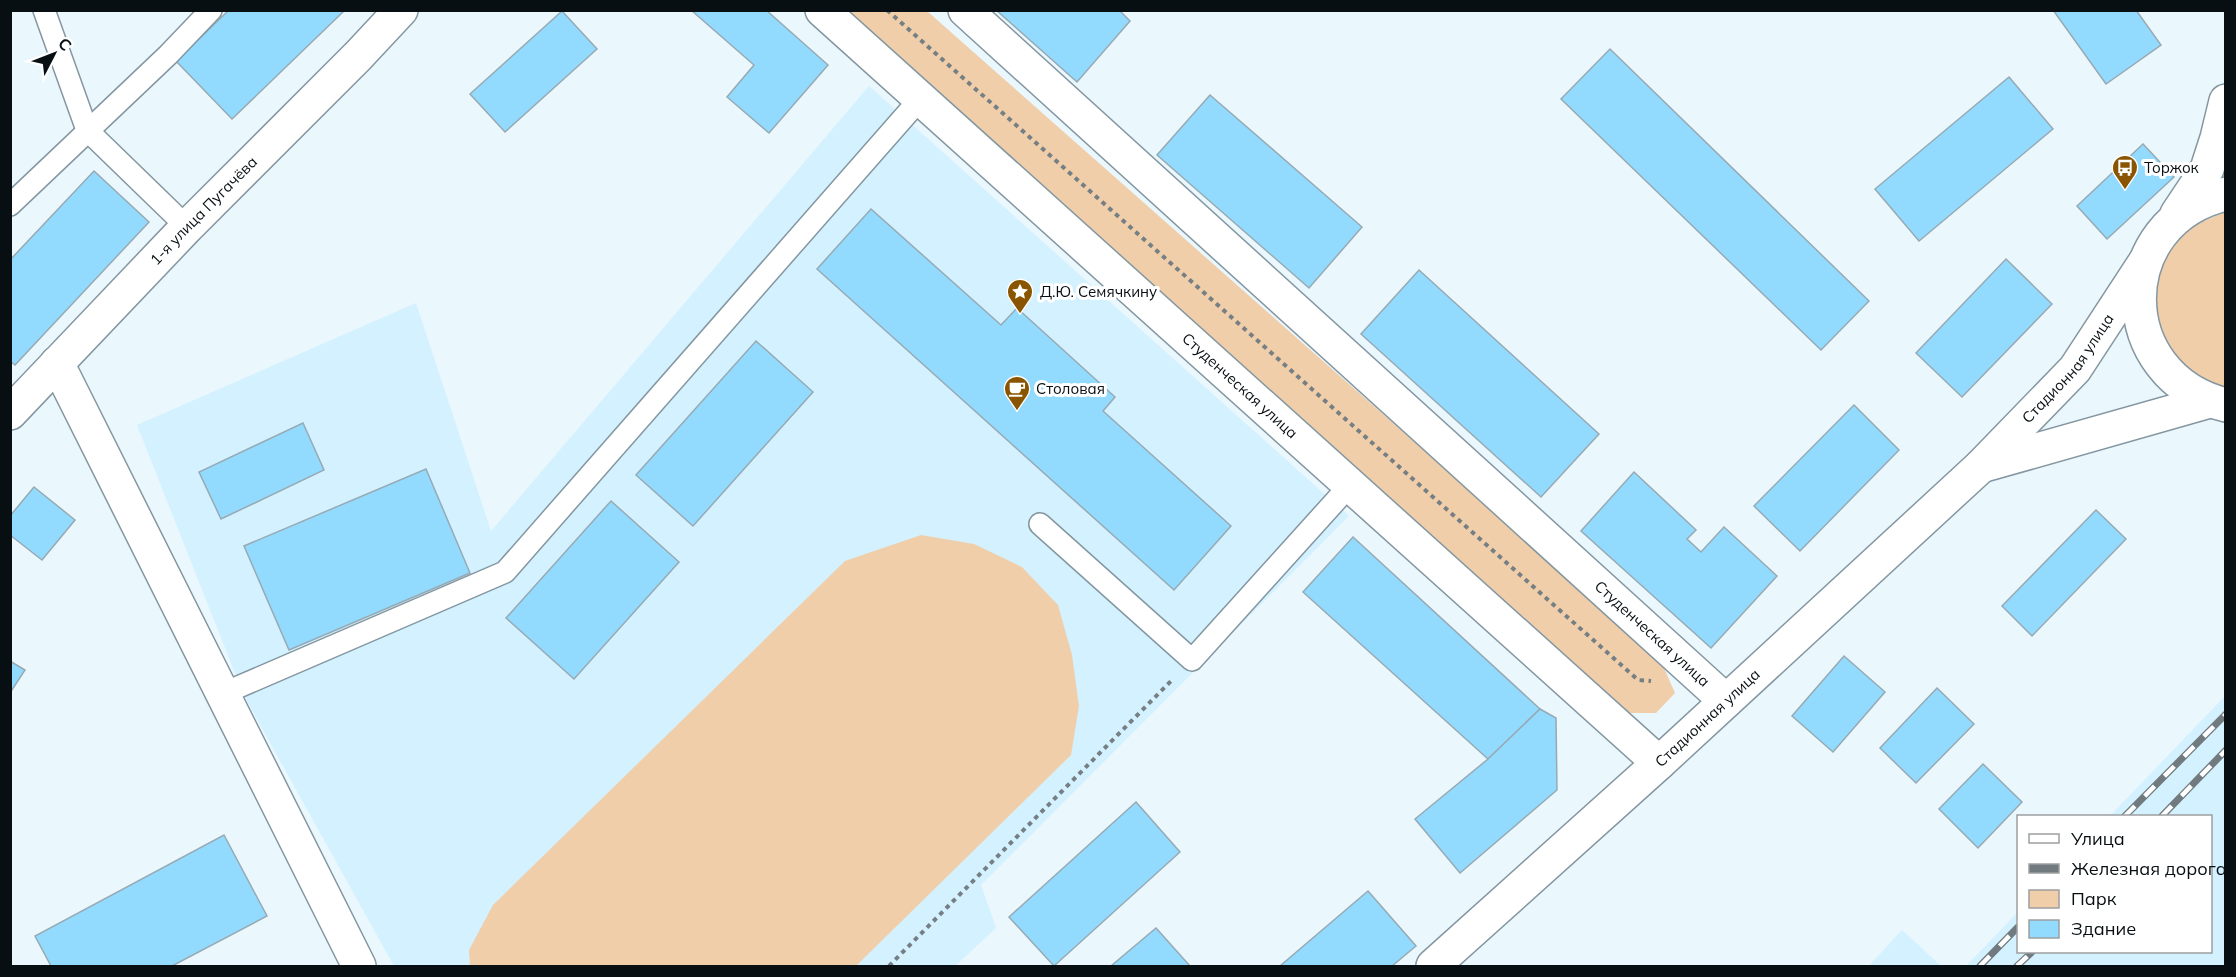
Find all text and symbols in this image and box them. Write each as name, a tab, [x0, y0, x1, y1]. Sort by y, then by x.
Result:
north arrow	[24, 24, 84, 84]
text: С	[54, 33, 76, 55]
street label: 1-я улица Пугачёва	[146, 152, 261, 269]
bus stop icon: Торжок	[2110, 153, 2140, 191]
place label: Торжок	[2144, 158, 2200, 177]
place icon: Д.Ю. Семячкину	[1005, 277, 1035, 315]
place label: Д.Ю. Семячкину	[1040, 282, 1157, 301]
street label: Стадионная улица	[2018, 310, 2118, 427]
street label: Студенческая улица	[1178, 329, 1302, 442]
cafe icon: Столовая	[1002, 374, 1032, 412]
place label: Столовая	[1036, 379, 1105, 398]
street label: Студенческая улица	[1591, 576, 1714, 691]
street label: Стадионная улица	[1651, 665, 1764, 771]
legend	[2017, 815, 2212, 953]
text: Улица	[2070, 827, 2125, 850]
text: Железная дорога	[2071, 857, 2227, 880]
text: Парк	[2071, 887, 2117, 910]
text: Здание	[2071, 917, 2136, 940]

